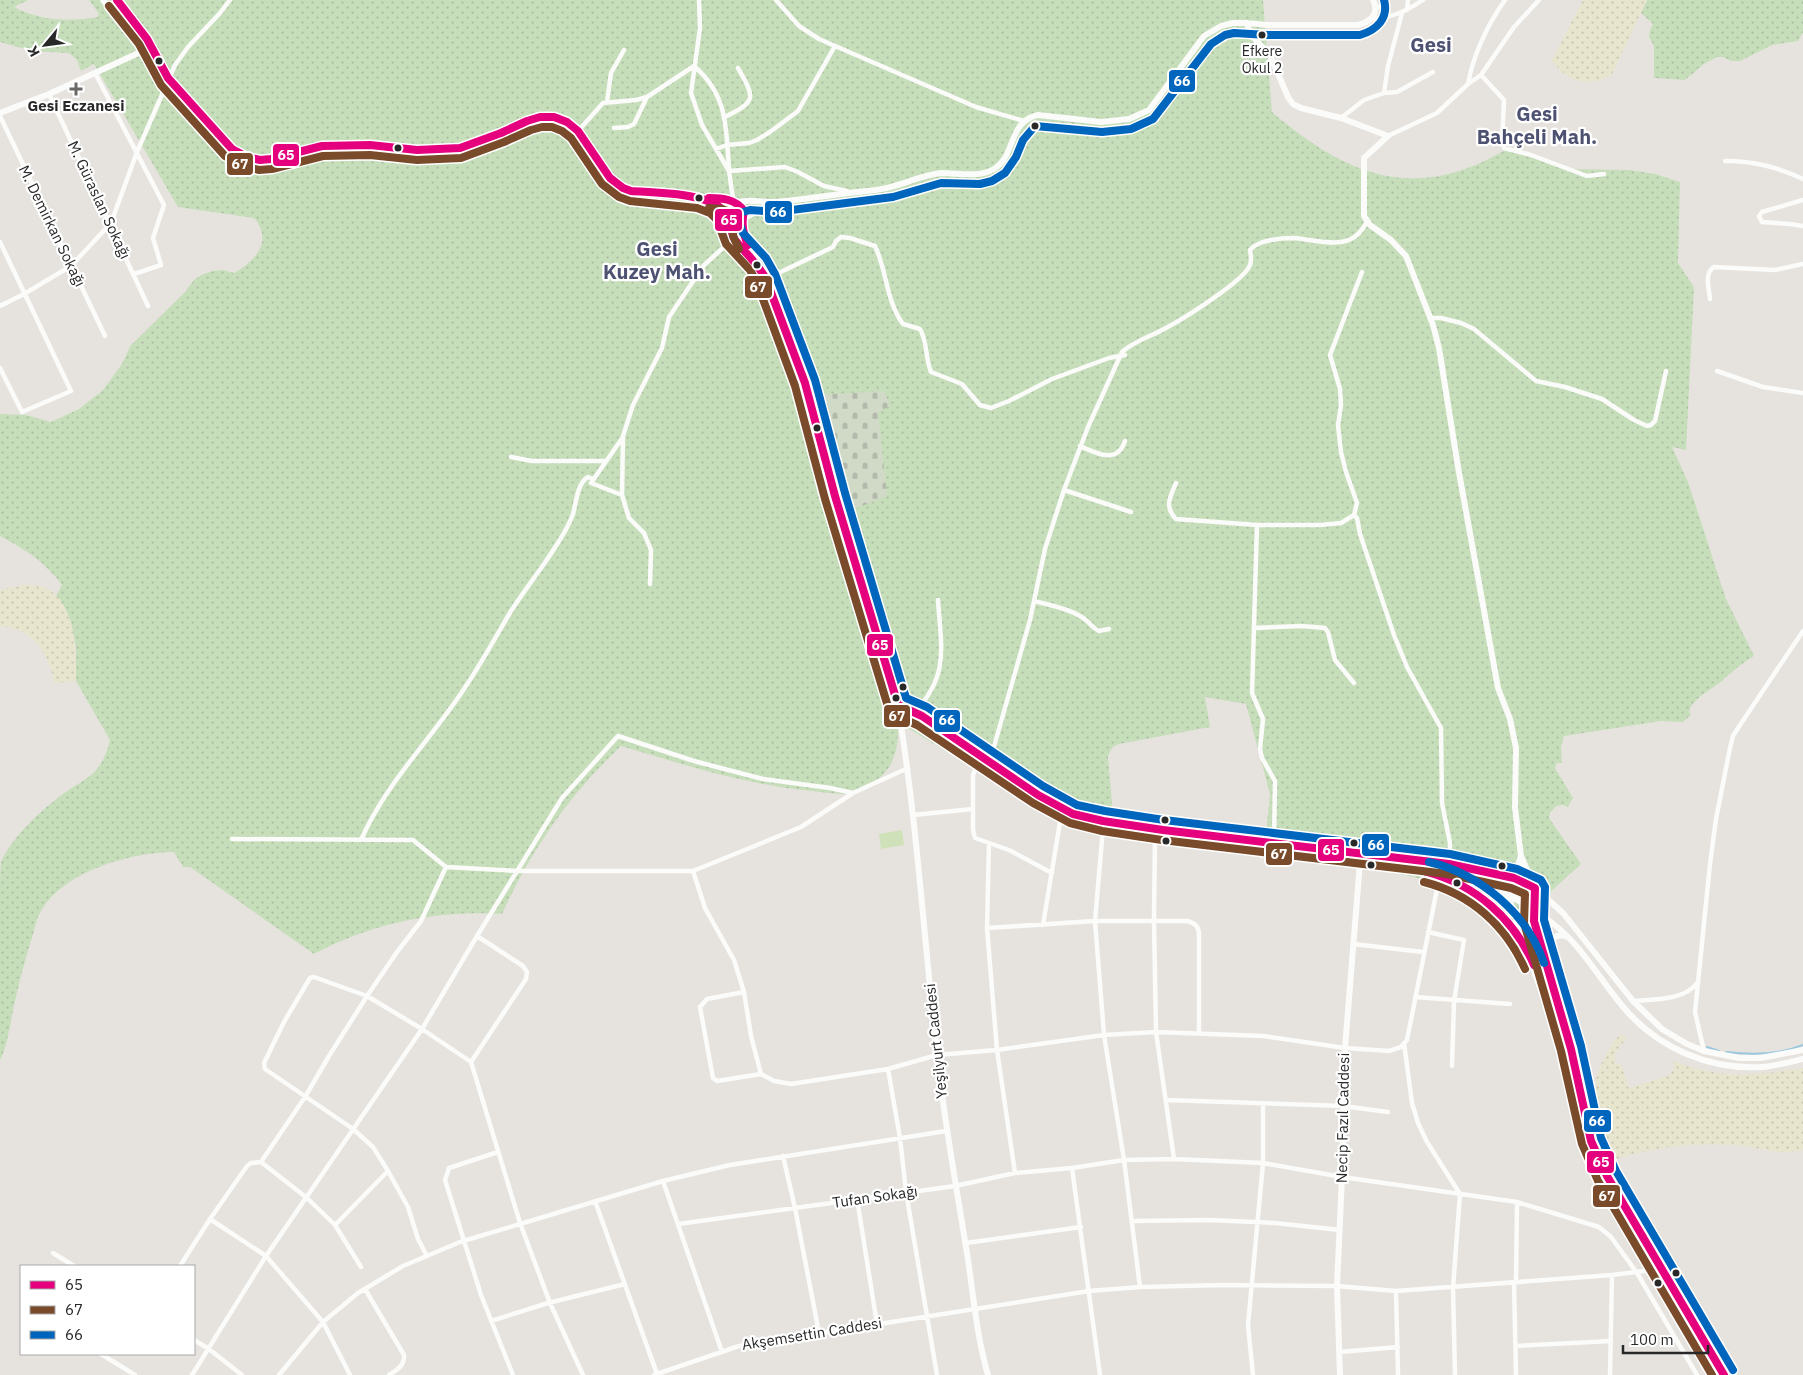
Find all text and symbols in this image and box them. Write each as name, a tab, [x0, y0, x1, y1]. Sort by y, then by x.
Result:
north arrow	[20, 20, 70, 70]
marker: Efkere Okul 2	[1257, 30, 1267, 40]
district label: Gesi	[1410, 31, 1452, 58]
text: K	[23, 42, 44, 60]
place label: Efkere Okul 2	[1242, 42, 1282, 77]
unlabelled marker	[154, 56, 164, 66]
line badge: 66	[1168, 69, 1196, 93]
text: 66	[1174, 72, 1190, 90]
marker: Gesi Eczanesi	[70, 83, 82, 95]
place label: Gesi Eczanesi	[28, 96, 124, 115]
district label: Gesi Bahçeli Mah.	[1477, 100, 1597, 150]
unlabelled marker	[1030, 121, 1040, 131]
street label: M. Güraslan Sokağı	[64, 138, 135, 262]
line badge: 65	[272, 143, 300, 167]
unlabelled marker	[393, 143, 403, 153]
text: 65	[278, 146, 294, 164]
line badge: 67	[226, 152, 254, 176]
text: 67	[232, 155, 248, 173]
street label: M. Demirkan Sokağı	[15, 162, 90, 290]
unlabelled marker	[694, 193, 704, 203]
line badge: 66	[764, 200, 793, 224]
text: 66	[770, 203, 786, 221]
line badge: 65	[714, 208, 743, 232]
text: 65	[721, 211, 737, 229]
district label: Gesi Kuzey Mah.	[603, 235, 711, 285]
unlabelled marker	[752, 260, 762, 270]
line badge: 67	[744, 275, 773, 299]
text: 67	[750, 278, 766, 296]
unlabelled marker	[812, 423, 822, 433]
line badge: 65	[866, 633, 894, 657]
text: 65	[872, 636, 888, 654]
unlabelled marker	[898, 682, 908, 692]
unlabelled marker	[891, 693, 901, 703]
line badge: 67	[883, 704, 911, 728]
text: 67	[889, 707, 905, 725]
line badge: 66	[933, 709, 961, 733]
text: 66	[939, 711, 955, 729]
unlabelled marker	[1160, 815, 1170, 825]
line badge: 66	[1361, 833, 1390, 857]
unlabelled marker	[1161, 836, 1171, 846]
text: 66	[1368, 836, 1384, 854]
line badge: 65	[1317, 838, 1345, 862]
unlabelled marker	[1349, 838, 1359, 848]
text: 65	[1323, 841, 1339, 859]
line badge: 67	[1265, 842, 1293, 866]
text: 67	[1271, 845, 1287, 863]
unlabelled marker	[1366, 860, 1376, 870]
unlabelled marker	[1497, 861, 1507, 871]
unlabelled marker	[1452, 878, 1462, 888]
street label: Yeşilyurt Caddesi	[920, 982, 951, 1100]
street label: Necip Fazıl Caddesi	[1332, 1053, 1353, 1183]
line badge: 66	[1583, 1109, 1612, 1133]
text: 66	[1589, 1112, 1605, 1130]
line badge: 65	[1586, 1150, 1615, 1174]
text: 65	[1593, 1153, 1609, 1171]
street label: Tufan Sokağı	[831, 1181, 919, 1212]
line badge: 67	[1592, 1184, 1621, 1208]
text: 67	[1599, 1187, 1615, 1205]
legend	[20, 1265, 195, 1355]
unlabelled marker	[1671, 1268, 1681, 1278]
text: 65	[65, 1275, 83, 1294]
unlabelled marker	[1653, 1278, 1663, 1288]
text: 67	[65, 1300, 83, 1319]
street label: Akşemsettin Caddesi	[740, 1313, 883, 1354]
scale bar	[1623, 1322, 1708, 1354]
text: 66	[65, 1325, 83, 1344]
text: 100 m	[1630, 1330, 1674, 1349]

